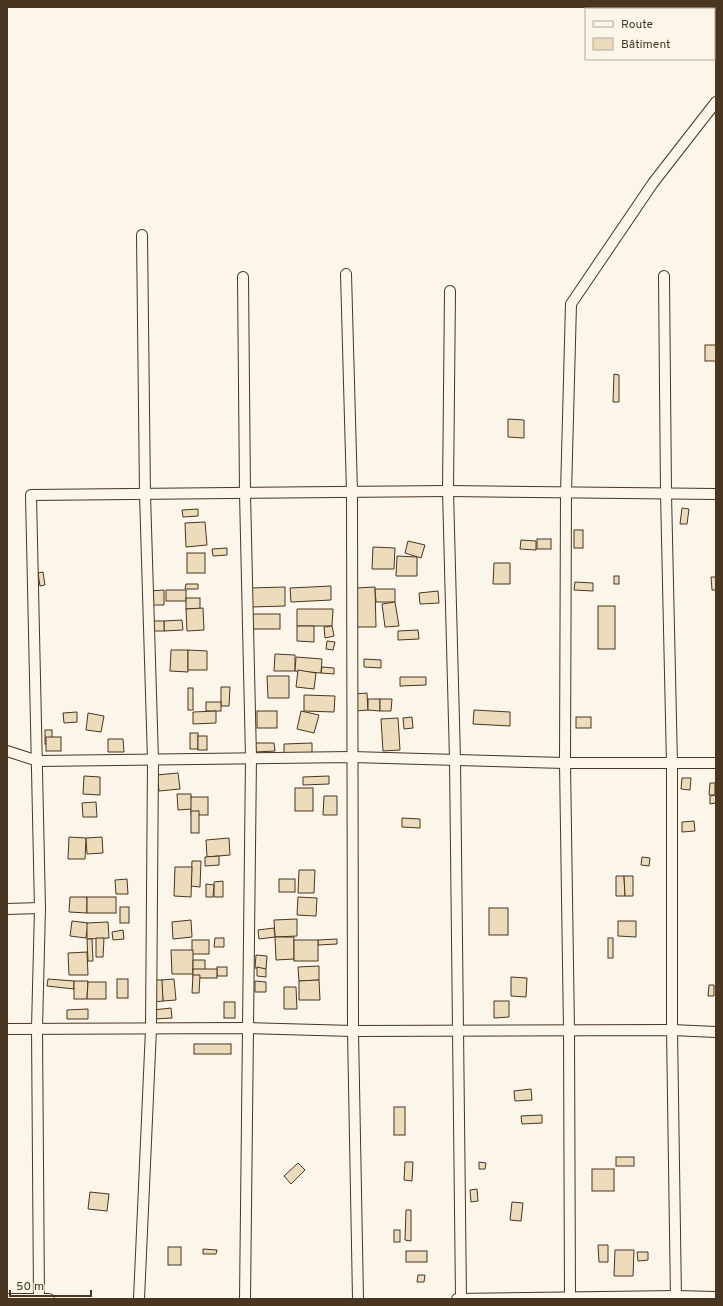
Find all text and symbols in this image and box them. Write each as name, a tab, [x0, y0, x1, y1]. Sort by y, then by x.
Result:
legend	[585, 8, 715, 60]
text: Route	[621, 17, 653, 33]
text: Bâtiment	[621, 37, 671, 53]
scale bar	[10, 1272, 91, 1298]
text: 50 m	[16, 1279, 44, 1295]

